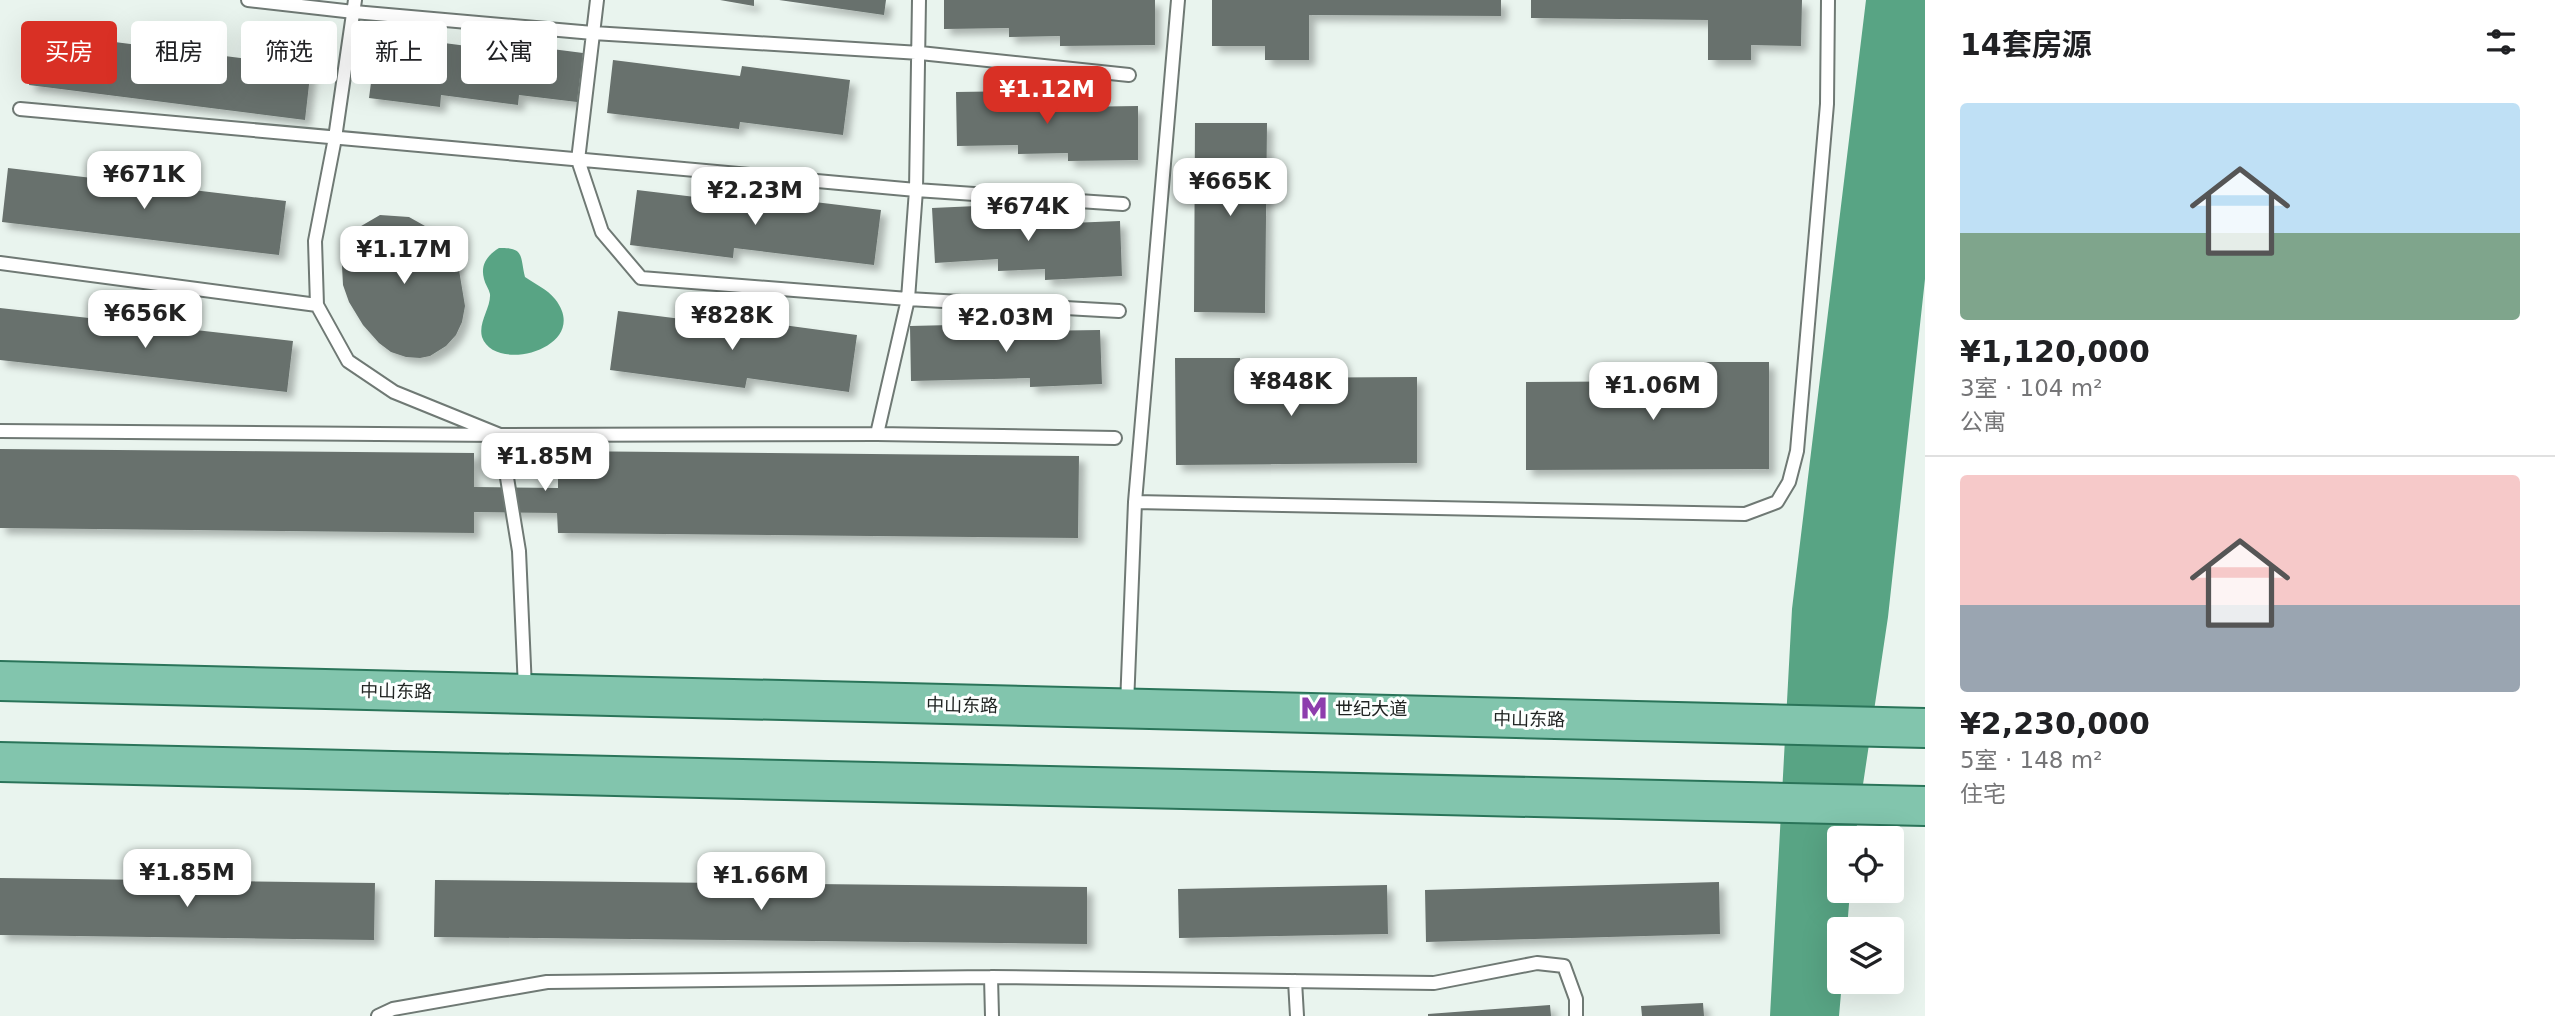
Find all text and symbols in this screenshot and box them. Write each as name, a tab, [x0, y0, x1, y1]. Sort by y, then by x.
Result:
chip: 买房	[21, 21, 117, 84]
chip: 租房	[131, 21, 227, 84]
chip: 筛选	[241, 21, 337, 84]
chip: 新上	[351, 21, 447, 84]
chip: 公寓	[461, 21, 557, 84]
icon: filters	[2482, 23, 2520, 61]
text: 14套房源	[1960, 27, 2092, 62]
pin: ¥1.12M	[990, 66, 1104, 126]
text: ¥1.12M	[999, 76, 1095, 102]
icon: home	[2177, 148, 2303, 274]
pin: ¥671K	[95, 152, 193, 211]
pin: ¥665K	[1181, 158, 1279, 218]
text: ¥671K	[103, 161, 185, 187]
pin: ¥2.23M	[698, 168, 812, 227]
text: ¥665K	[1189, 168, 1271, 194]
text: ¥2.23M	[707, 177, 803, 203]
pin: ¥674K	[979, 184, 1077, 243]
text: ¥674K	[987, 193, 1069, 219]
pin: ¥1.17M	[347, 226, 461, 286]
text: ¥1.17M	[356, 236, 452, 262]
pin: ¥656K	[96, 290, 194, 350]
pin: ¥828K	[683, 292, 781, 352]
pin: ¥2.03M	[949, 294, 1063, 354]
text: ¥656K	[104, 300, 186, 326]
text: ¥828K	[691, 302, 773, 328]
text: ¥2.03M	[958, 304, 1054, 330]
text: ¥1,120,000	[1960, 334, 2150, 369]
pin: ¥848K	[1242, 358, 1340, 418]
pin: ¥1.06M	[1596, 362, 1710, 422]
text: ¥848K	[1250, 368, 1332, 394]
text: ¥1.06M	[1605, 372, 1701, 398]
text: 3室 · 104 m²	[1960, 375, 2102, 401]
text: 公寓	[1960, 409, 2006, 435]
pin: ¥1.85M	[488, 434, 602, 493]
text: ¥1.85M	[497, 443, 593, 469]
icon: home	[2177, 520, 2303, 646]
street label: 中山东路	[360, 680, 432, 702]
metro station icon: 世纪大道	[1299, 693, 1329, 723]
street label: 中山东路	[926, 694, 998, 716]
place label: 世纪大道	[1335, 698, 1407, 719]
text: ¥2,230,000	[1960, 706, 2150, 741]
street label: 中山东路	[1493, 708, 1565, 730]
text: 5室 · 148 m²	[1960, 747, 2102, 773]
text: 住宅	[1960, 781, 2006, 807]
map controls	[1827, 826, 1904, 994]
button: locate	[1827, 826, 1904, 903]
pin: ¥1.85M	[130, 850, 244, 909]
pin: ¥1.66M	[704, 852, 818, 912]
text: ¥1.85M	[139, 859, 235, 885]
text: ¥1.66M	[713, 862, 809, 888]
button: layers	[1827, 917, 1904, 994]

